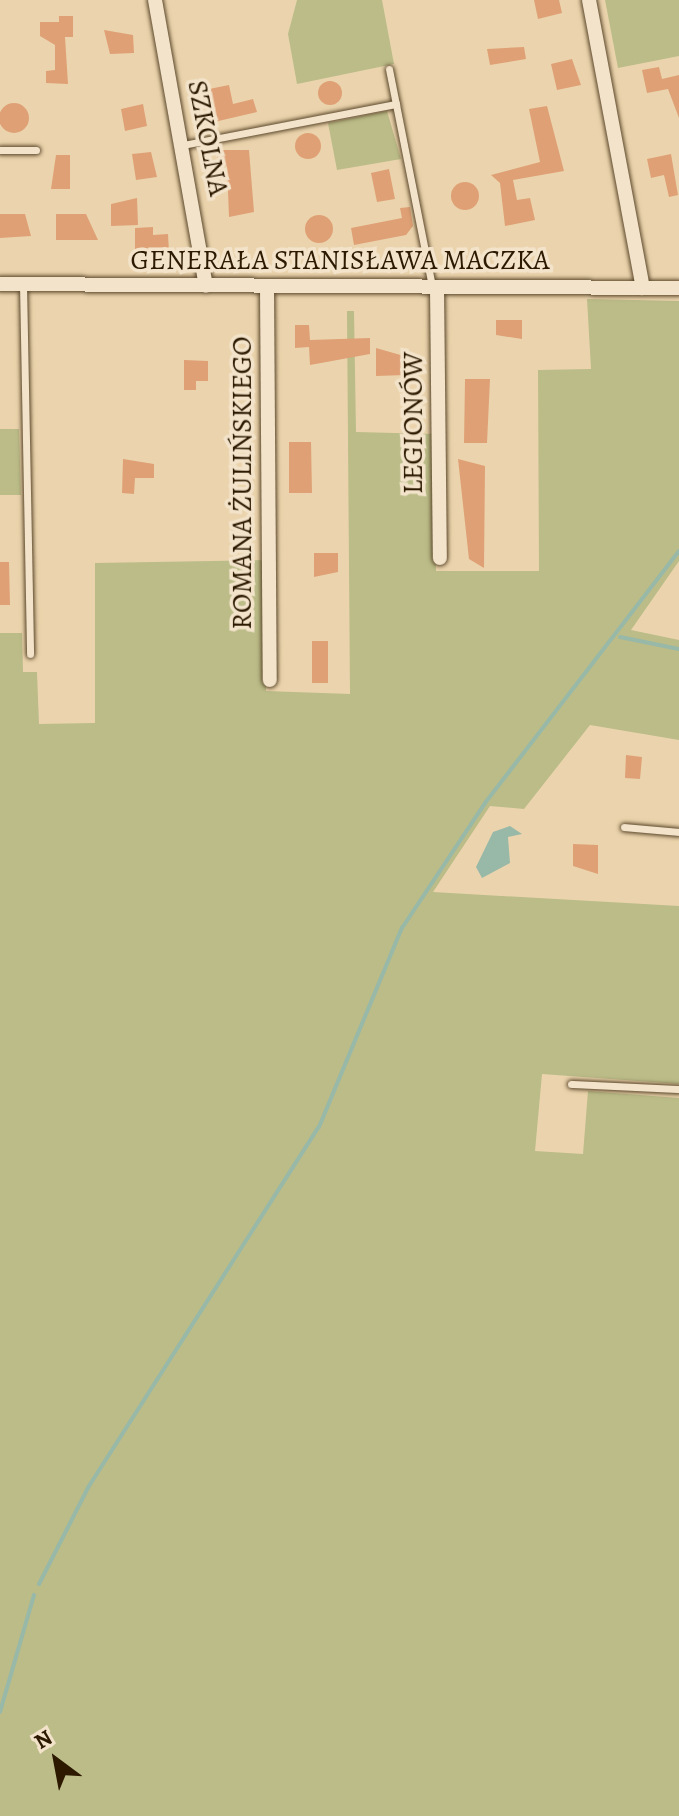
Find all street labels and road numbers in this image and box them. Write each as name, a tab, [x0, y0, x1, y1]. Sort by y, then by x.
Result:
street label: SZKOLNA	[180, 77, 236, 199]
street label: GENERAŁA STANISŁAWA MACZKA	[130, 243, 550, 277]
street label: ROMANA ŻULIŃSKIEGO	[225, 336, 259, 630]
street label: LEGIONÓW	[396, 352, 430, 494]

